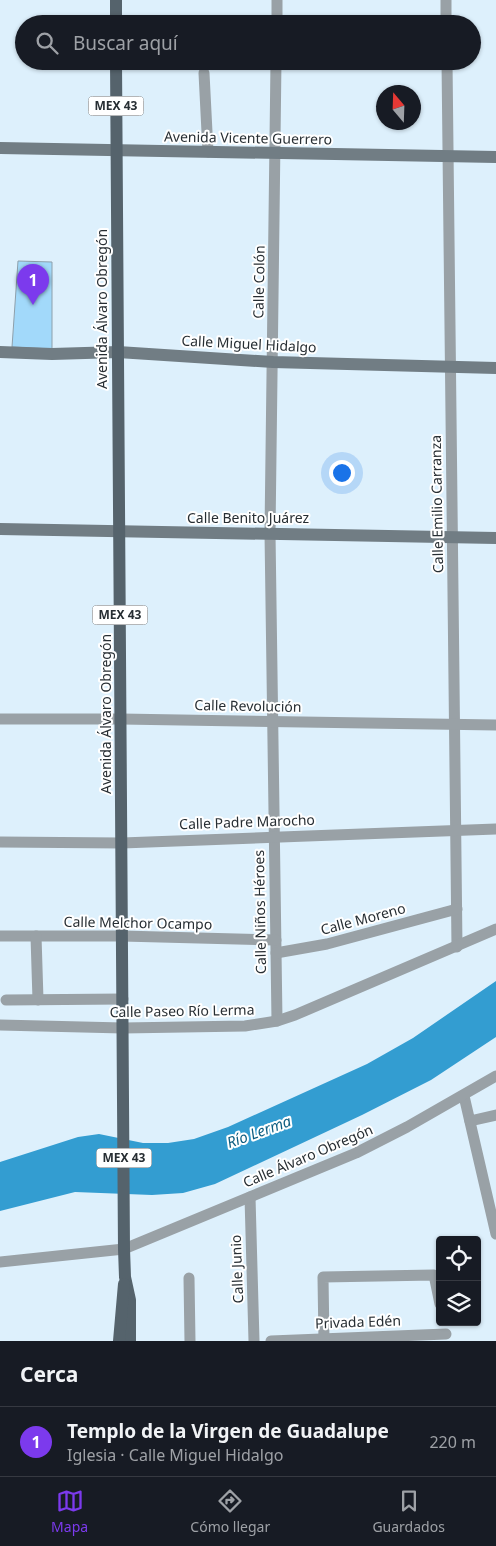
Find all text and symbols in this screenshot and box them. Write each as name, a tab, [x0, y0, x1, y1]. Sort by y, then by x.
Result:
search box	[15, 15, 481, 70]
icon: search	[33, 29, 61, 57]
text: Buscar aquí	[73, 30, 178, 56]
north arrow	[376, 85, 421, 130]
road number: MEX 43	[88, 96, 144, 115]
street label: Avenida Vicente Guerrero	[164, 127, 332, 148]
street label: Avenida Álvaro Obregón	[92, 229, 111, 389]
street label: Calle Colón	[248, 245, 269, 319]
pin: 1	[17, 264, 49, 305]
street label: Calle Miguel Hidalgo	[181, 330, 317, 357]
street label: Calle Emilio Carranza	[426, 435, 447, 573]
your location	[329, 460, 355, 486]
street label: Calle Benito Juárez	[187, 508, 309, 527]
road number: MEX 43	[92, 606, 148, 624]
street label: Avenida Álvaro Obregón	[96, 634, 115, 794]
street label: Calle Revolución	[194, 695, 302, 716]
street label: Calle Padre Marocho	[179, 810, 315, 833]
street label: Calle Niños Héroes	[249, 850, 270, 974]
street label: Calle Moreno	[318, 898, 407, 939]
street label: Calle Melchor Ocampo	[64, 912, 212, 933]
street label: Calle Paseo Río Lerma	[109, 1000, 255, 1021]
water label: Río Lerma	[224, 1110, 294, 1152]
street label: Calle Álvaro Obregón	[240, 1120, 376, 1191]
road number: MEX 43	[96, 1148, 152, 1168]
street label: Calle Junio	[226, 1234, 247, 1304]
map controls	[436, 1236, 481, 1326]
button: locate	[436, 1236, 481, 1281]
button: layers	[436, 1281, 481, 1326]
street label: Privada Edén	[315, 1311, 401, 1332]
text: Cerca	[20, 1360, 78, 1388]
text: Templo de la Virgen de Guadalupe	[67, 1418, 389, 1444]
text: 1	[31, 1431, 41, 1453]
text: 220 m	[429, 1431, 476, 1453]
text: Iglesia · Calle Miguel Hidalgo	[67, 1444, 283, 1466]
tab: Mapa	[51, 1487, 88, 1536]
tab: Cómo llegar	[190, 1487, 270, 1536]
tab: Guardados	[372, 1487, 445, 1536]

